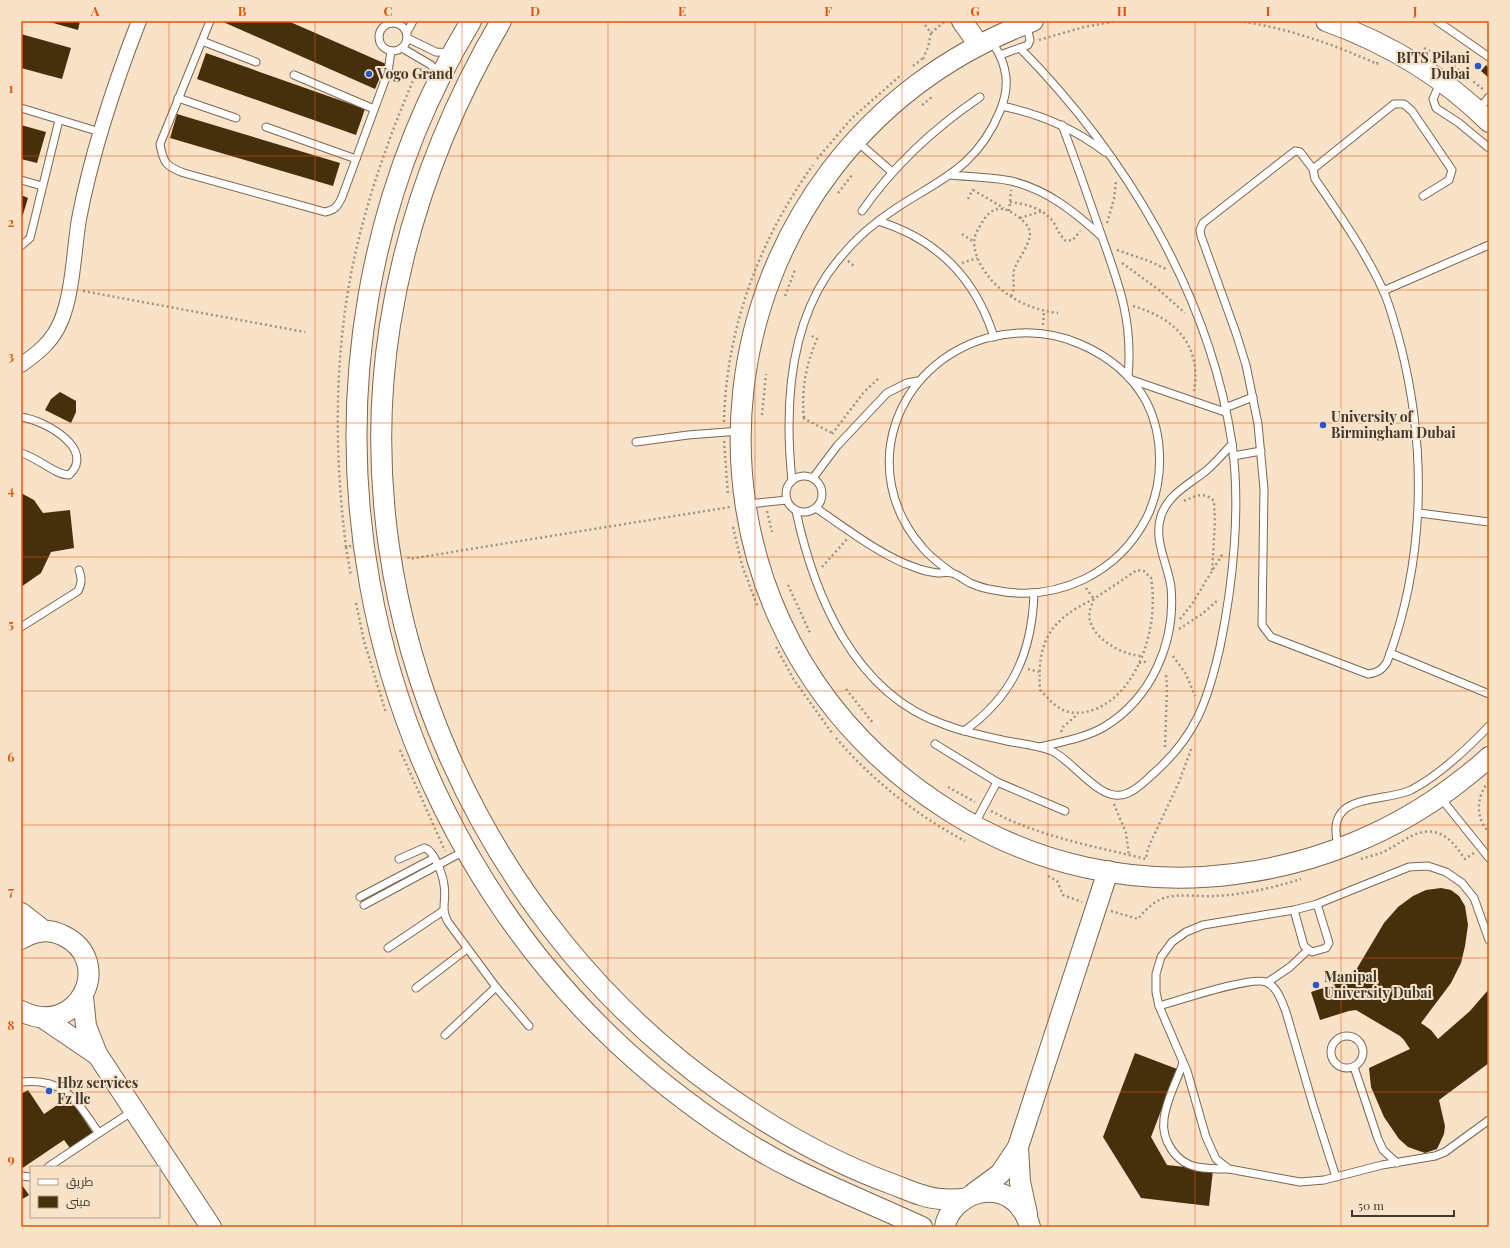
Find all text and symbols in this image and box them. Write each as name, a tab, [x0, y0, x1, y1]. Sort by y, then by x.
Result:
text: A	[90, 2, 100, 19]
text: B	[238, 2, 247, 19]
text: C	[383, 2, 393, 19]
text: D	[530, 2, 540, 19]
text: E	[678, 2, 686, 19]
text: F	[824, 2, 832, 19]
text: G	[970, 2, 980, 19]
text: H	[1117, 2, 1127, 19]
text: I	[1266, 2, 1271, 19]
text: J	[1412, 2, 1418, 19]
place label: BITS Pilani Dubai	[1397, 48, 1471, 83]
marker: BITS Pilani Dubai	[1473, 61, 1483, 71]
place label: Vogo Grand	[376, 64, 454, 83]
marker: Vogo Grand	[364, 69, 374, 79]
text: 1	[9, 79, 14, 96]
text: 2	[8, 213, 15, 230]
text: 3	[8, 347, 14, 364]
place label: University of Birmingham Dubai	[1331, 407, 1456, 442]
marker: University of Birmingham Dubai	[1318, 420, 1328, 430]
text: 4	[8, 481, 15, 498]
text: 5	[8, 615, 14, 632]
text: 6	[7, 748, 15, 765]
text: 7	[8, 882, 14, 899]
place label: Manipal University Dubai	[1324, 967, 1433, 1002]
marker: Manipal University Dubai	[1311, 980, 1321, 990]
text: 8	[7, 1016, 15, 1033]
place label: Hbz services Fz llc	[57, 1073, 138, 1108]
marker: Hbz services Fz llc	[44, 1086, 54, 1096]
text: 9	[7, 1150, 15, 1167]
legend	[30, 1166, 160, 1218]
text: طريق	[66, 1173, 94, 1189]
scale bar	[1352, 1192, 1454, 1218]
text: مبنى	[66, 1193, 91, 1209]
text: 50 m	[1358, 1197, 1384, 1213]

